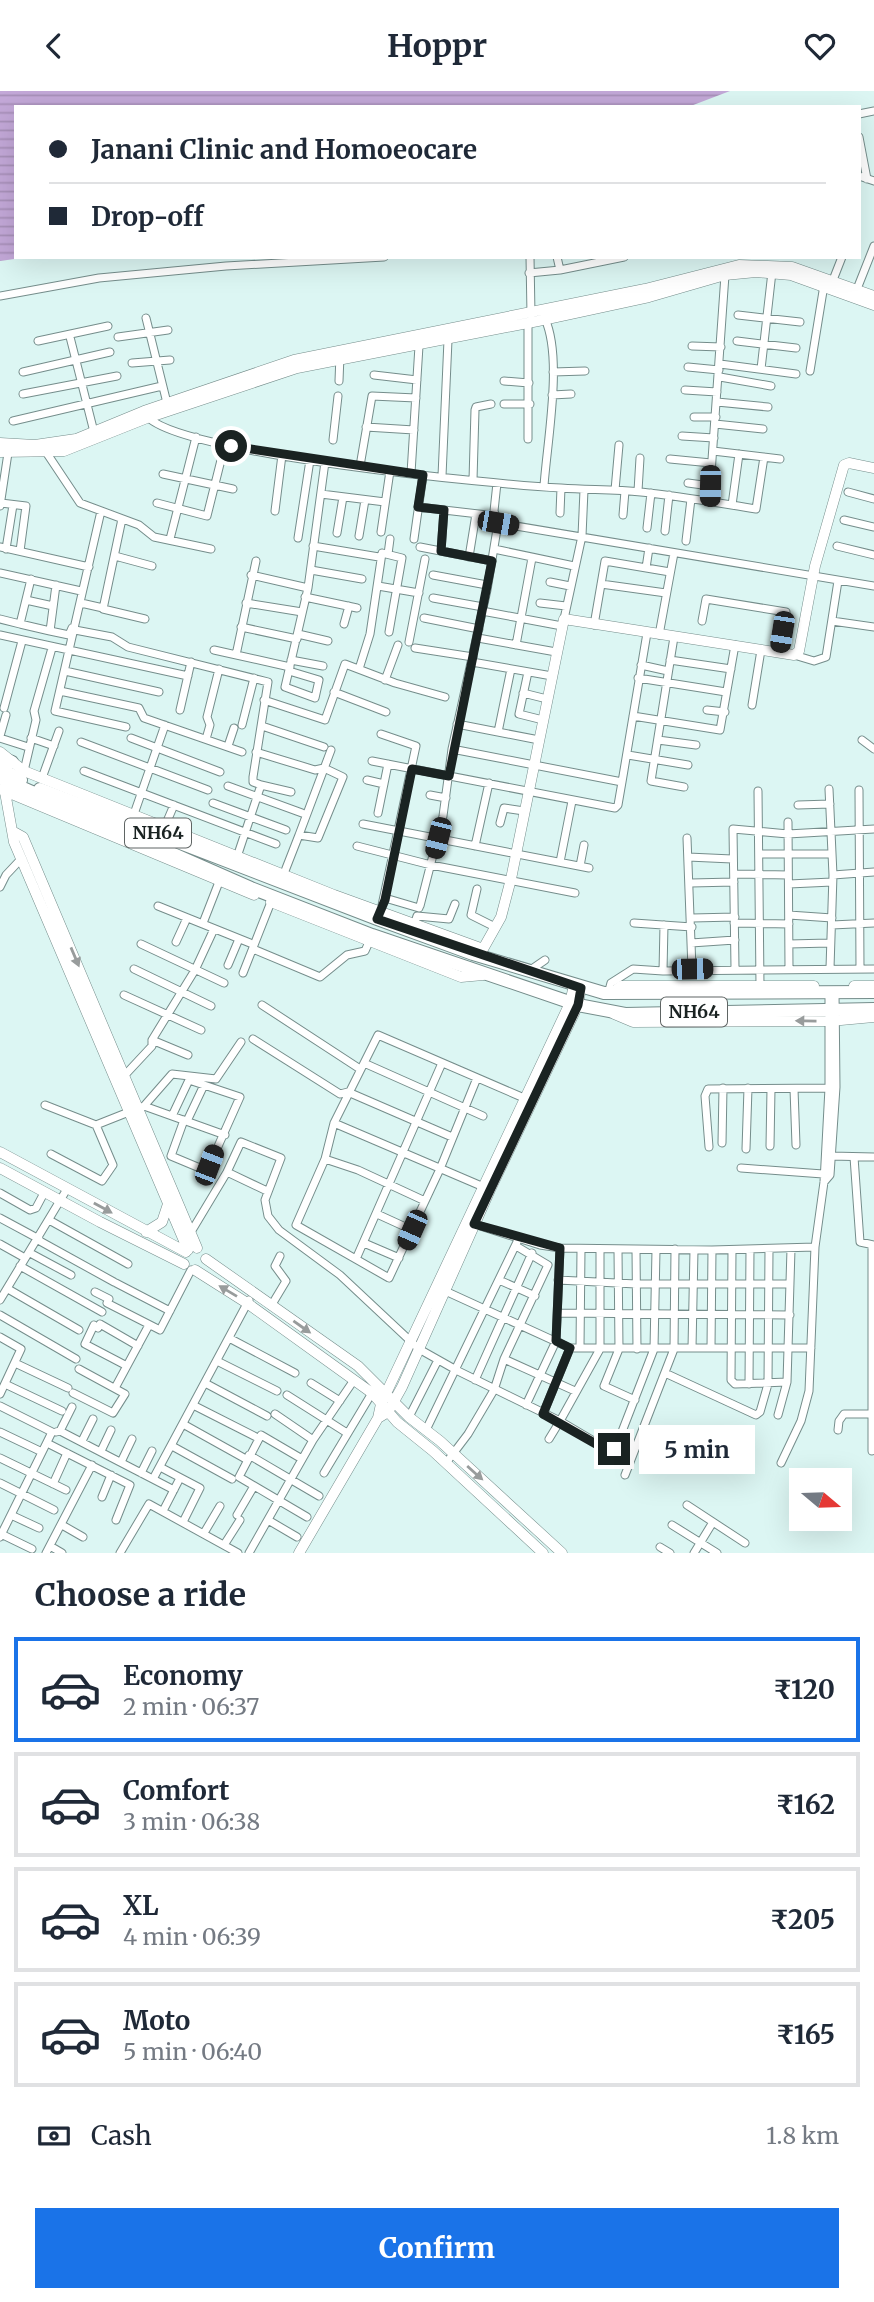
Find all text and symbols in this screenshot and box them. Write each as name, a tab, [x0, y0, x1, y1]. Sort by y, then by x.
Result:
text: Hoppr	[387, 26, 487, 66]
icon: back	[35, 27, 73, 65]
icon: heart	[801, 27, 839, 65]
text: Janani Clinic and Homoeocare	[91, 133, 477, 166]
text: Drop-off	[91, 200, 204, 233]
route start	[215, 430, 247, 462]
car	[700, 465, 721, 507]
car	[476, 509, 521, 537]
car	[769, 610, 796, 654]
car	[423, 815, 454, 861]
road number: NH64	[125, 819, 191, 847]
one-way arrow	[70, 947, 81, 968]
car	[671, 958, 714, 980]
road number: NH64	[661, 997, 727, 1027]
one-way arrow	[795, 1015, 817, 1027]
car	[192, 1142, 227, 1188]
one-way arrow	[93, 1202, 113, 1214]
car	[394, 1207, 431, 1253]
one-way arrow	[218, 1285, 237, 1298]
one-way arrow	[292, 1320, 311, 1333]
callout: 5 min	[638, 1425, 754, 1473]
route end	[598, 1433, 630, 1465]
text: 5 min	[664, 1435, 730, 1464]
one-way arrow	[466, 1465, 484, 1481]
north arrow	[789, 1468, 852, 1531]
map controls	[789, 1468, 852, 1531]
text: Choose a ride	[35, 1575, 246, 1615]
icon: car	[39, 1658, 102, 1721]
text: Economy	[123, 1659, 243, 1692]
text: ₹120	[773, 1673, 835, 1706]
text: 2 min · 06:37	[123, 1692, 259, 1721]
icon: car	[39, 1773, 102, 1836]
text: Comfort	[123, 1774, 229, 1807]
text: ₹162	[776, 1788, 835, 1821]
text: 3 min · 06:38	[123, 1807, 260, 1836]
icon: car	[39, 1888, 102, 1951]
text: XL	[123, 1889, 159, 1922]
text: ₹205	[770, 1903, 835, 1936]
text: 4 min · 06:39	[123, 1922, 261, 1951]
icon: car	[39, 2003, 102, 2066]
text: Moto	[123, 2004, 190, 2037]
text: ₹165	[776, 2018, 835, 2051]
text: 5 min · 06:40	[123, 2037, 262, 2066]
icon: cash	[35, 2117, 73, 2155]
text: Cash	[91, 2119, 152, 2152]
text: 1.8 km	[766, 2121, 839, 2150]
button: Confirm	[35, 2208, 839, 2288]

